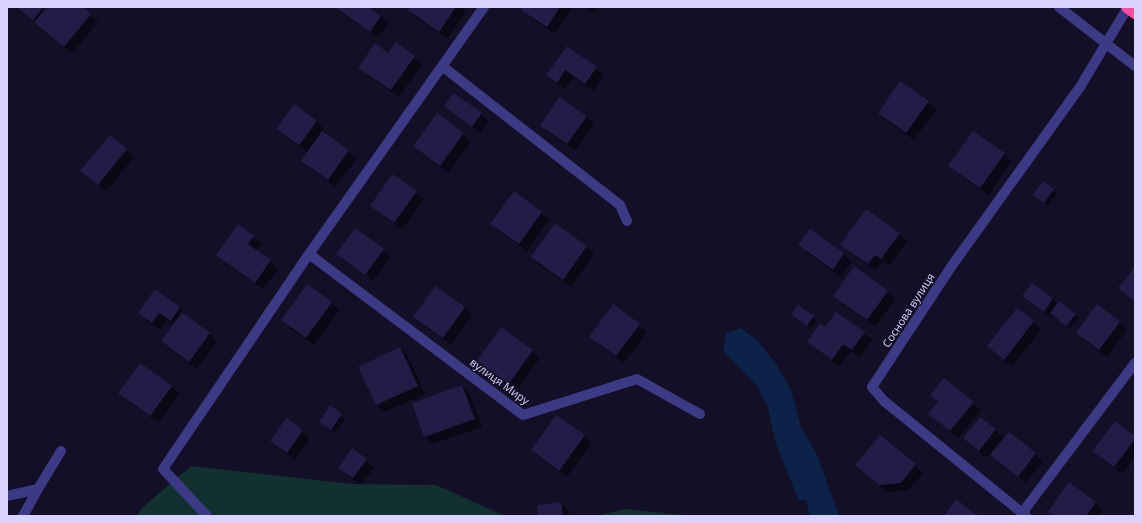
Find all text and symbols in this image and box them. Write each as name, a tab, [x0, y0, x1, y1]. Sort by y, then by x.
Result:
street label: Соснова вулиця	[878, 270, 938, 350]
street label: вулиця Миру	[467, 354, 533, 408]

